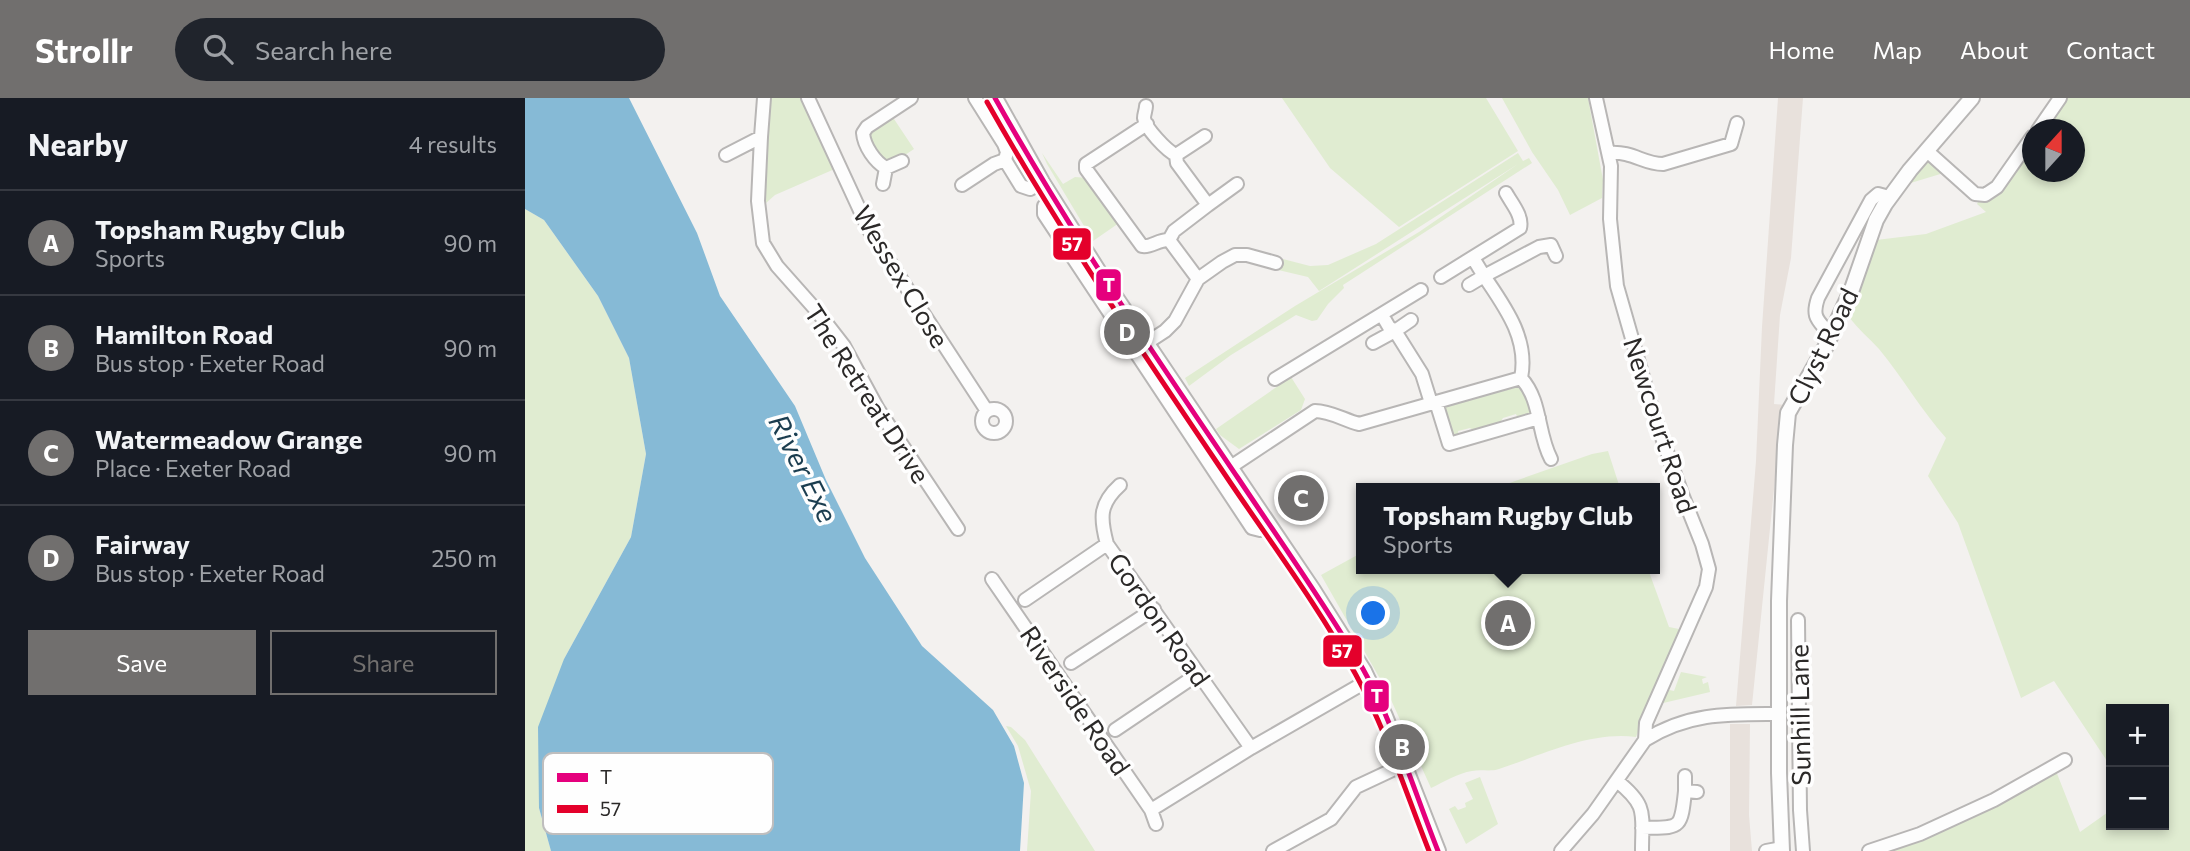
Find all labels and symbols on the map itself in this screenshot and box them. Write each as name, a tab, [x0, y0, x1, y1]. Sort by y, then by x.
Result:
north arrow	[2022, 119, 2085, 182]
street label: Wessex Close	[848, 200, 956, 352]
line badge: 57	[1052, 227, 1092, 261]
text: 57	[1061, 232, 1083, 255]
line badge: T	[1095, 268, 1122, 302]
text: T	[1103, 273, 1115, 296]
street label: Clyst Road	[1780, 283, 1864, 409]
street label: The Retreat Drive	[799, 298, 937, 488]
pin: D	[1104, 306, 1150, 358]
street label: Newcourt Road	[1618, 333, 1704, 517]
water label: River Exe	[762, 408, 846, 528]
pin: C	[1278, 472, 1324, 524]
street label: Gordon Road	[1103, 546, 1217, 692]
your location	[1356, 596, 1390, 630]
pin: A	[1485, 597, 1531, 649]
street label: Riverside Road	[1015, 619, 1137, 781]
line badge: 57	[1322, 634, 1363, 668]
text: 57	[1331, 639, 1353, 662]
street label: Sunhill Lane	[1782, 644, 1816, 786]
line badge: T	[1363, 679, 1390, 713]
text: T	[1371, 684, 1383, 707]
pin: B	[1379, 721, 1425, 773]
legend	[543, 753, 773, 834]
text: T	[600, 765, 612, 788]
text: 57	[600, 797, 621, 820]

